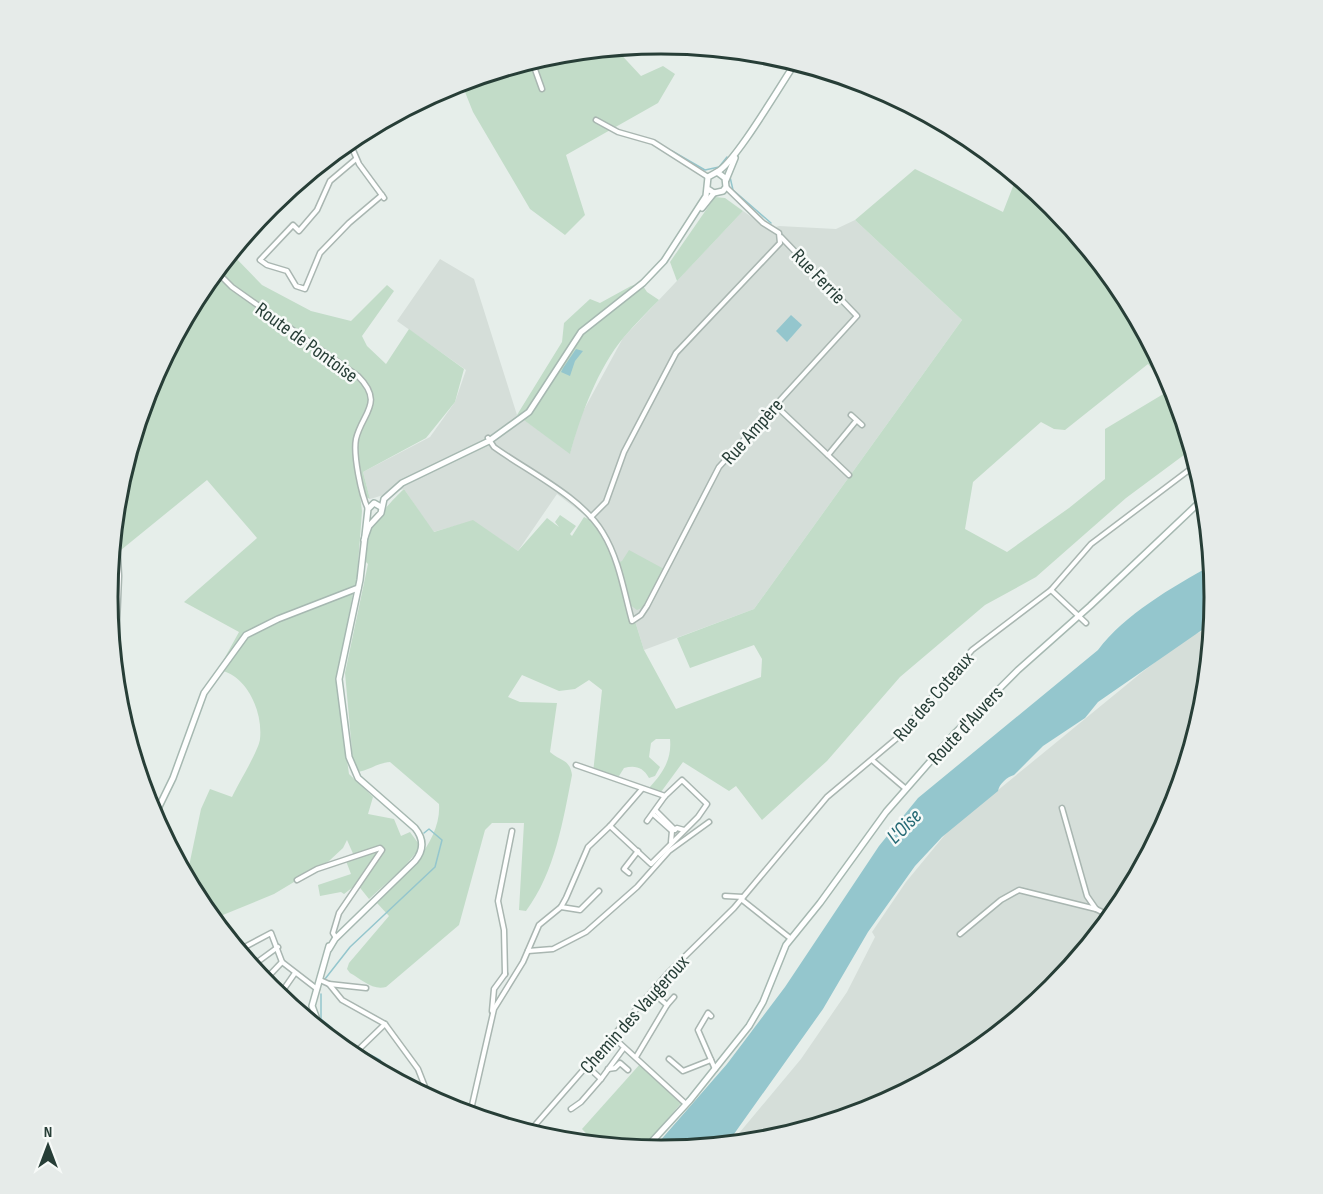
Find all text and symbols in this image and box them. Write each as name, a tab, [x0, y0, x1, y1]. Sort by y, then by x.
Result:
street label: Rue Ferrie	[786, 244, 850, 309]
street label: Route de Pontoise	[250, 298, 362, 388]
street label: Rue Ampère	[717, 394, 789, 470]
street label: Rue des Coteaux	[888, 647, 980, 746]
street label: Route d'Auvers	[923, 681, 1008, 770]
water label: L'Oise	[882, 804, 927, 849]
street label: Chemin des Vaugeroux	[575, 950, 695, 1079]
north arrow	[18, 1116, 78, 1176]
text: N	[44, 1123, 52, 1142]

